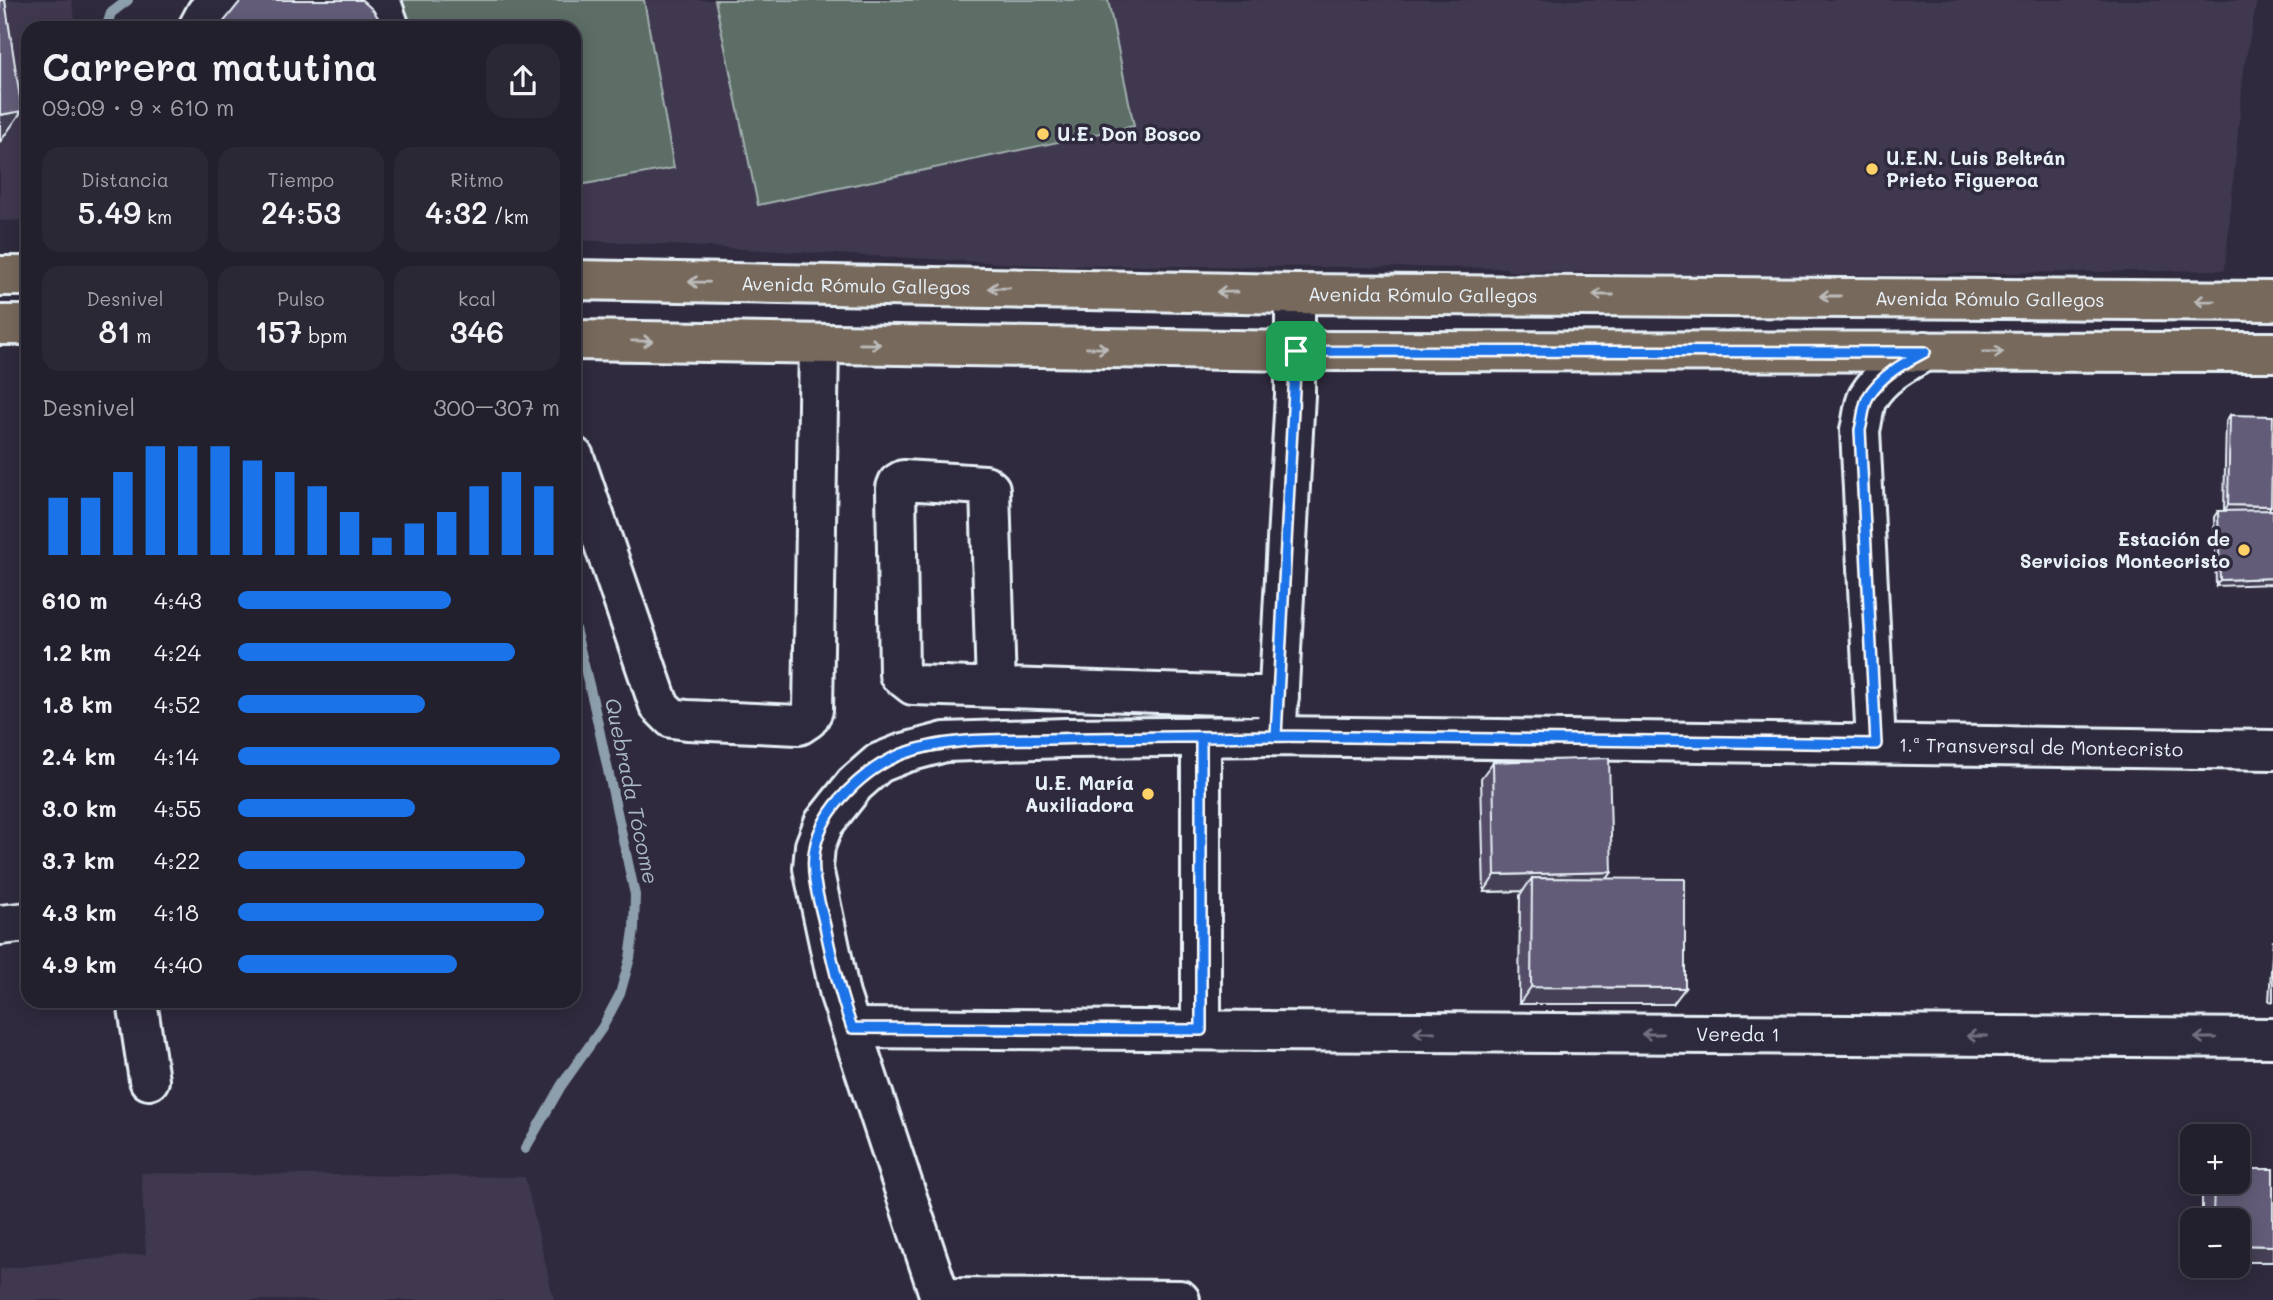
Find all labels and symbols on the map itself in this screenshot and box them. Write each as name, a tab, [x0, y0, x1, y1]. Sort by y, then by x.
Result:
place label: U.E. Don Bosco	[1057, 121, 1201, 146]
marker: U.E. Don Bosco	[1035, 126, 1051, 142]
place label: U.E.N. Luis Beltrán Prieto Figueroa	[1886, 145, 2065, 192]
marker: U.E.N. Luis Beltrán Prieto Figueroa	[1864, 161, 1880, 177]
street label: Avenida Rómulo Gallegos	[741, 270, 971, 300]
one-way arrow	[687, 275, 710, 289]
one-way arrow	[988, 281, 1011, 295]
street label: Avenida Rómulo Gallegos	[1308, 281, 1538, 308]
one-way arrow	[1216, 285, 1239, 299]
street label: Avenida Rómulo Gallegos	[1875, 285, 2105, 312]
one-way arrow	[1592, 288, 1615, 302]
one-way arrow	[1819, 289, 1842, 303]
one-way arrow	[2194, 294, 2217, 307]
pin	[1266, 321, 1326, 381]
one-way arrow	[630, 335, 653, 348]
one-way arrow	[858, 338, 881, 351]
one-way arrow	[1085, 341, 1108, 355]
one-way arrow	[1982, 345, 2005, 359]
place label: Estación de Servicios Montecristo	[2020, 526, 2230, 573]
marker: Estación de Servicios Montecristo	[2236, 542, 2252, 558]
water label: Quebrada Tócome	[600, 695, 665, 886]
street label: 1.ª Transversal de Montecristo	[1899, 732, 2183, 761]
place label: U.E. María Auxiliadora	[1025, 770, 1134, 817]
marker: U.E. María Auxiliadora	[1140, 786, 1156, 802]
street label: Vereda 1	[1696, 1021, 1780, 1047]
one-way arrow	[1413, 1025, 1436, 1039]
one-way arrow	[1641, 1027, 1664, 1041]
one-way arrow	[1966, 1029, 1989, 1043]
one-way arrow	[2194, 1031, 2217, 1045]

